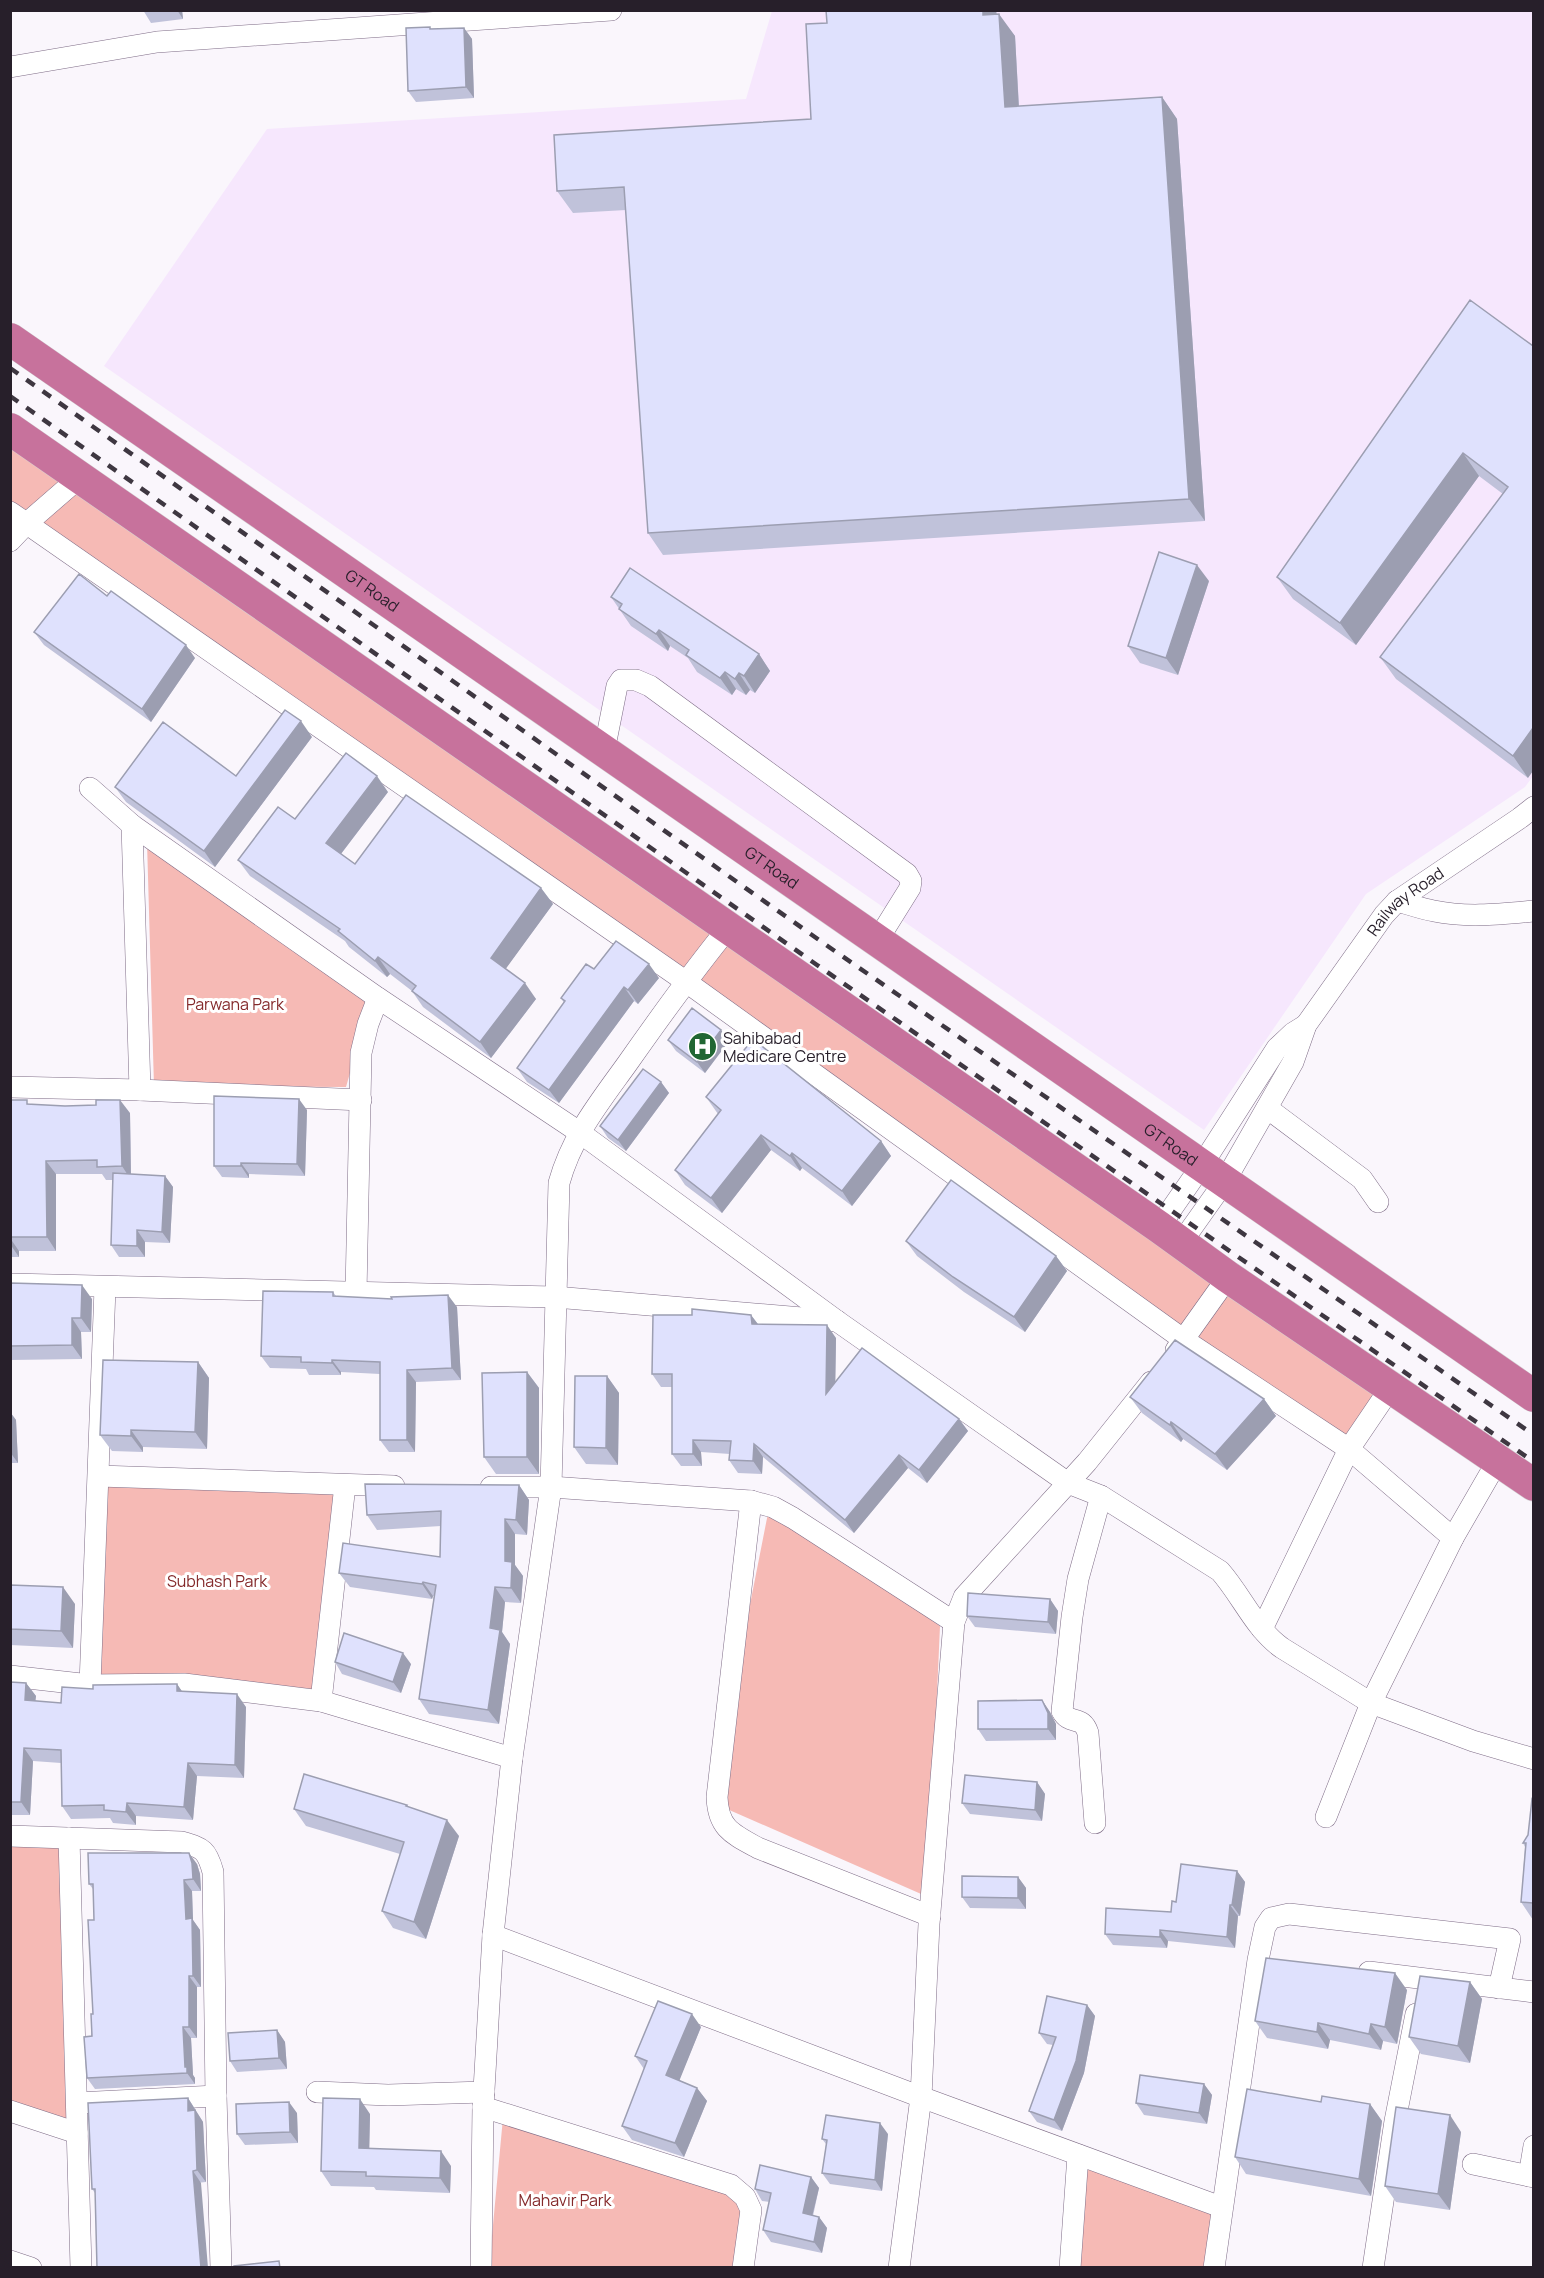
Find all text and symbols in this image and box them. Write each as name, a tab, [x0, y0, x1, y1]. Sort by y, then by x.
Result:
street label: GT Road	[341, 564, 404, 617]
street label: GT Road	[740, 841, 803, 894]
street label: Railway Road	[1362, 862, 1448, 940]
park label: Parwana Park	[186, 993, 285, 1015]
place label: Sahibabad Medicare Centre	[723, 1027, 846, 1067]
hospital icon: Sahibabad Medicare Centre	[686, 1031, 718, 1063]
street label: GT Road	[1140, 1118, 1202, 1171]
park label: Subhash Park	[167, 1570, 268, 1592]
park label: Mahavir Park	[518, 2189, 613, 2211]

